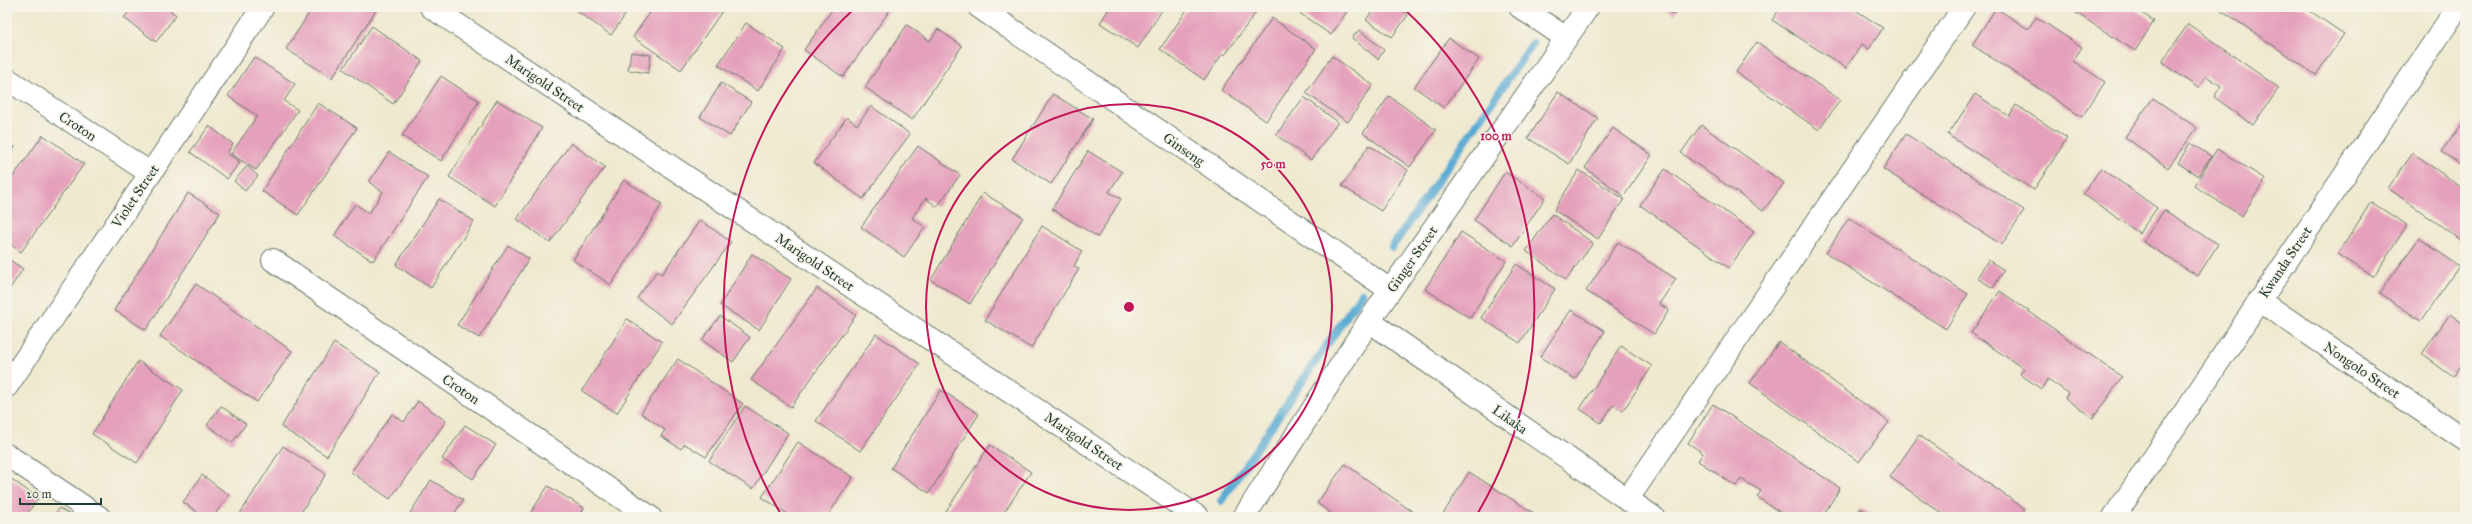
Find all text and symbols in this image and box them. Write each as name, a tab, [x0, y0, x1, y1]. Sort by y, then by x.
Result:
street label: Marigold Street	[502, 51, 587, 116]
street label: Croton	[56, 108, 100, 145]
street label: Ginseng	[1160, 129, 1208, 170]
text: 100 m	[1480, 129, 1513, 143]
text: 50 m	[1260, 157, 1287, 171]
street label: Violet Street	[107, 161, 163, 232]
street label: Ginger Street	[1383, 223, 1441, 296]
street label: Kwanda Street	[2255, 223, 2316, 301]
street label: Marigold Street	[772, 230, 857, 295]
centre of rings	[1122, 300, 1136, 314]
street label: Nongolo Street	[2320, 339, 2403, 402]
street label: Croton	[439, 371, 483, 408]
street label: Likaka	[1489, 401, 1531, 438]
street label: Marigold Street	[1041, 409, 1126, 474]
scale bar	[20, 480, 101, 506]
text: 20 m	[26, 487, 52, 501]

